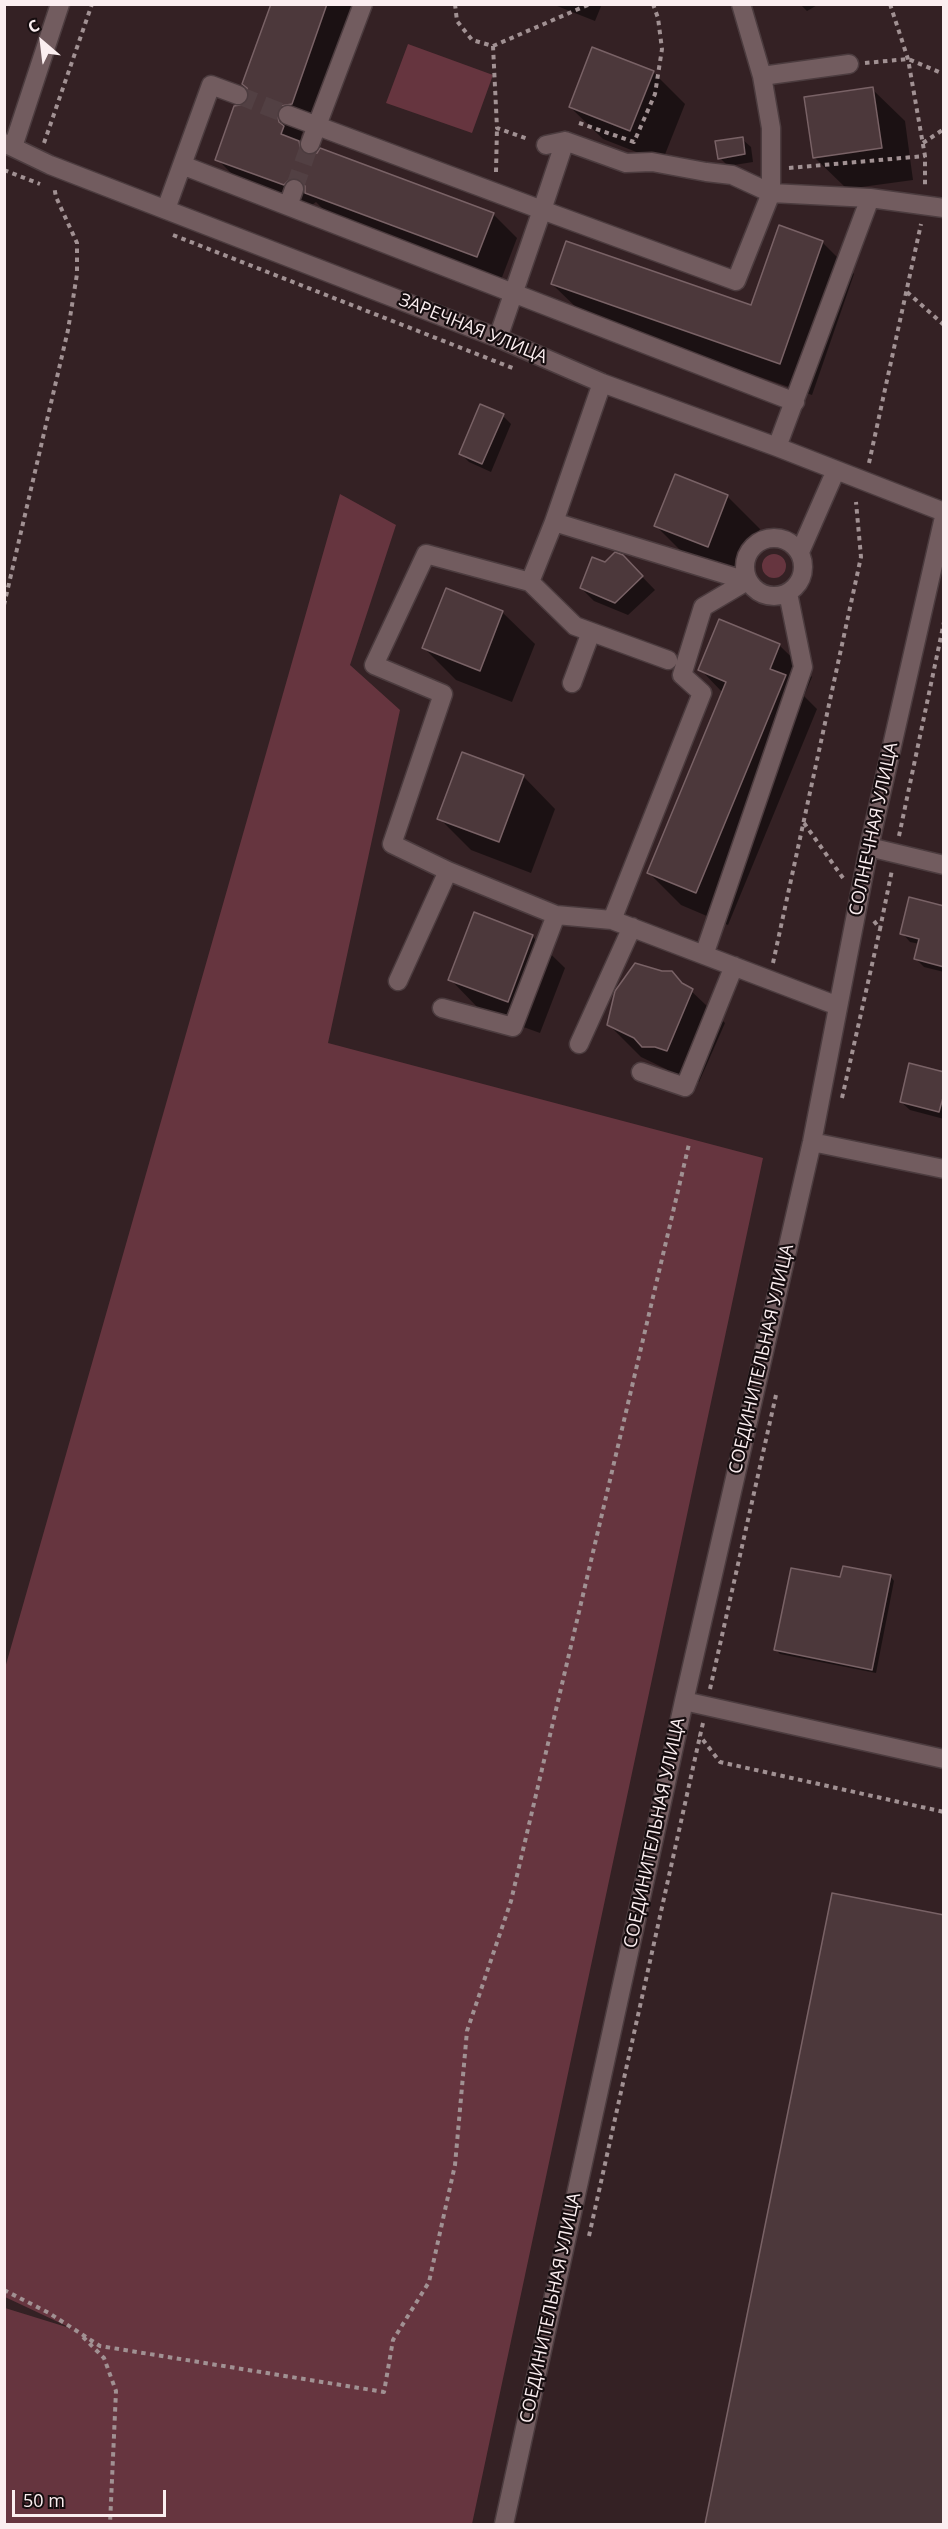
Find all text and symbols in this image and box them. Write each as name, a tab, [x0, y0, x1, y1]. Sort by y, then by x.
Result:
north arrow	[12, 12, 72, 72]
text: С	[24, 14, 43, 38]
street label: ЗАРЕЧНАЯ УЛИЦА	[396, 289, 550, 369]
street label: СОЛНЕЧНАЯ УЛИЦА	[845, 740, 903, 918]
street label: СОЕДИНИТЕЛЬНАЯ УЛИЦА	[725, 1242, 799, 1476]
street label: СОЕДИНИТЕЛЬНАЯ УЛИЦА	[620, 1716, 690, 1950]
street label: СОЕДИНИТЕЛЬНАЯ УЛИЦА	[516, 2191, 586, 2425]
scale bar	[15, 2478, 170, 2516]
text: 50 m	[23, 2488, 65, 2512]

